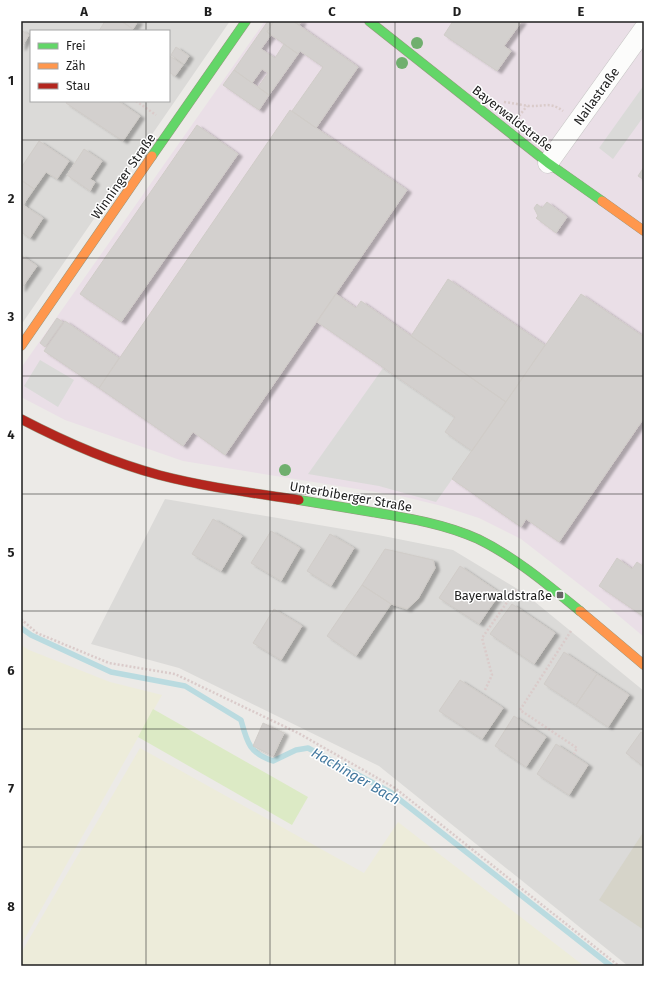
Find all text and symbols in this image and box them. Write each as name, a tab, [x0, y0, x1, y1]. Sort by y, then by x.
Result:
text: A	[79, 4, 88, 19]
text: B	[204, 4, 212, 19]
text: C	[328, 4, 336, 19]
text: D	[453, 4, 462, 19]
text: E	[578, 4, 585, 19]
legend	[30, 30, 170, 102]
text: Frei	[66, 39, 86, 53]
text: Zäh	[66, 59, 86, 73]
street label: Nailastraße	[570, 65, 622, 128]
text: 1	[8, 73, 14, 88]
text: Stau	[66, 79, 90, 93]
street label: Bayerwaldstraße	[469, 82, 556, 154]
street label: Winninger Straße	[88, 131, 159, 222]
text: 2	[8, 191, 15, 206]
text: 3	[7, 309, 15, 324]
text: 4	[7, 427, 15, 442]
street label: Unterbiberger Straße	[288, 478, 413, 515]
text: 5	[8, 545, 15, 560]
place label: Bayerwaldstraße	[454, 588, 552, 603]
marker: Bayerwaldstraße	[555, 590, 565, 600]
text: 6	[7, 663, 15, 678]
water label: Hachinger Bach	[308, 744, 403, 809]
text: 7	[8, 781, 14, 796]
text: 8	[7, 899, 15, 914]

